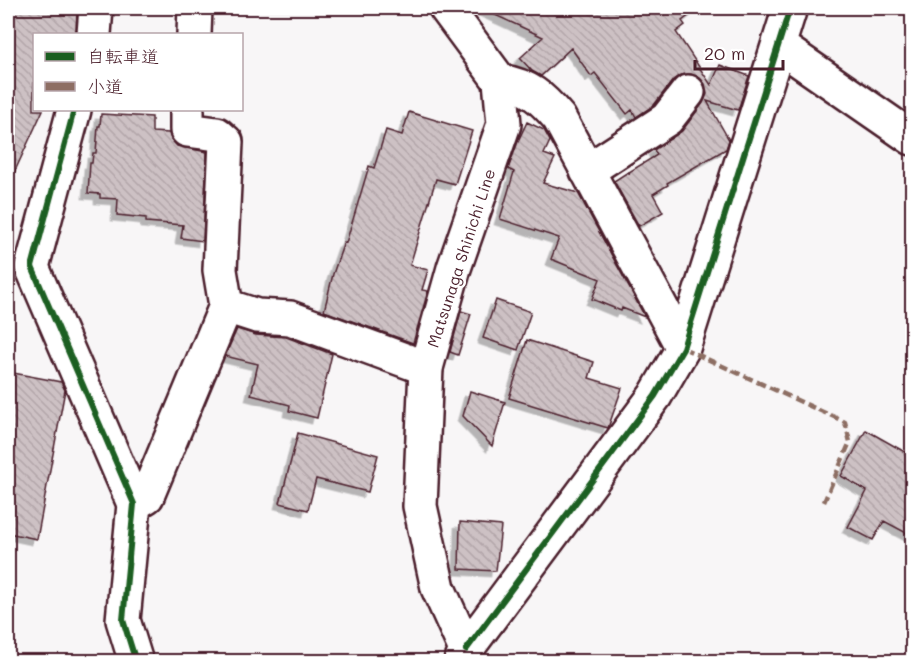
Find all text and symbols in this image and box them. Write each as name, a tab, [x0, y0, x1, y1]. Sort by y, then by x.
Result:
legend	[33, 33, 243, 111]
scale bar	[695, 33, 784, 71]
text: 20 m	[704, 41, 745, 65]
text: 自転車道	[87, 44, 159, 68]
text: 小道	[87, 74, 123, 98]
street label: Matsunaga Shinichi Line	[422, 166, 499, 350]

